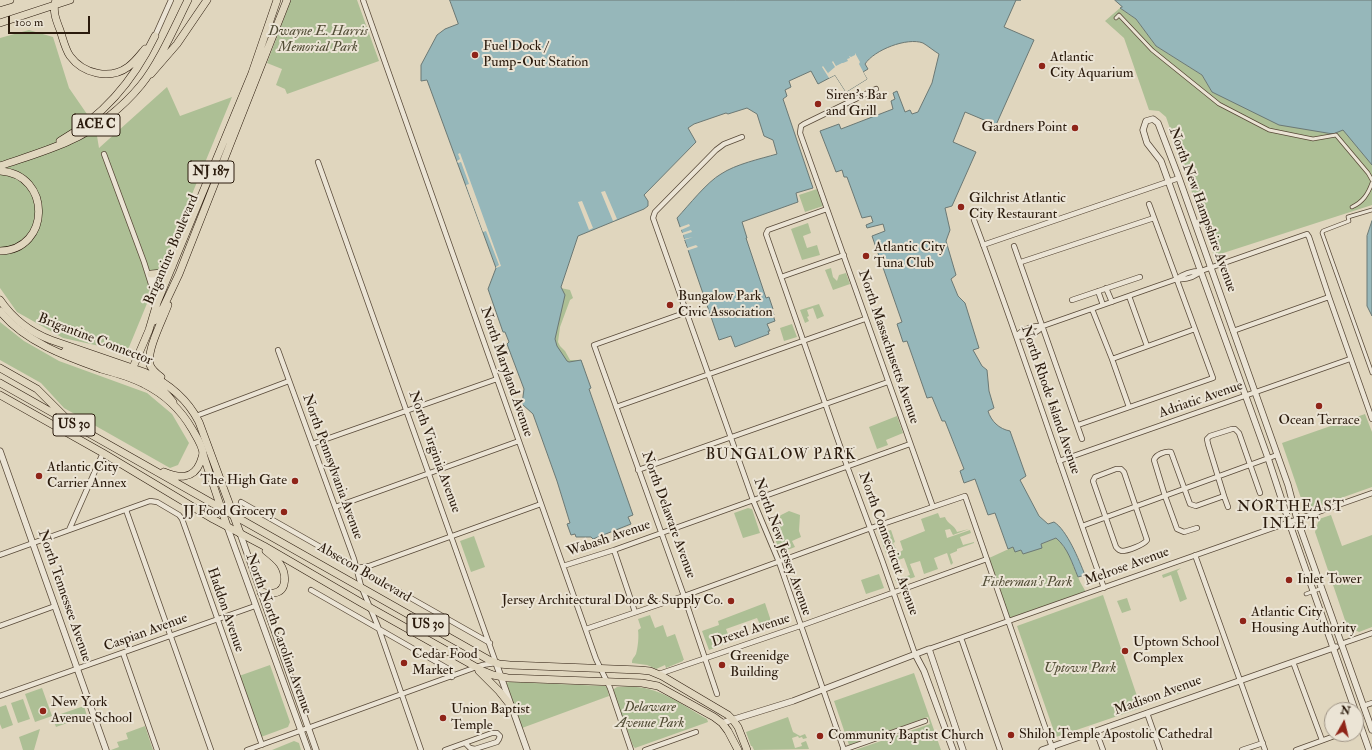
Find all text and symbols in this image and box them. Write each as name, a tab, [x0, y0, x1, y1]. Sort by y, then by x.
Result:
scale bar	[10, 8, 92, 34]
text: 100 m	[15, 15, 43, 30]
park label: Dwayne E. Harris Memorial Park	[268, 24, 368, 56]
place label: Fuel Dock / Pump-Out Station	[483, 39, 589, 72]
marker: Fuel Dock / Pump-Out Station	[470, 50, 480, 60]
place label: Atlantic City Aquarium	[1050, 50, 1134, 82]
marker: Atlantic City Aquarium	[1037, 61, 1047, 71]
place label: Siren’s Bar and Grill	[826, 88, 887, 120]
marker: Siren’s Bar and Grill	[813, 99, 823, 109]
road number: ACE C	[72, 114, 120, 136]
place label: Gardners Point	[982, 120, 1067, 136]
marker: Gardners Point	[1070, 123, 1080, 133]
street label: North New Hampshire Avenue	[1164, 125, 1240, 295]
road number: NJ 187	[188, 161, 234, 183]
place label: Gilchrist Atlantic City Restaurant	[969, 191, 1066, 224]
street label: Brigantine Boulevard	[141, 192, 203, 308]
marker: Gilchrist Atlantic City Restaurant	[956, 202, 966, 212]
place label: Atlantic City Tuna Club	[874, 240, 945, 272]
marker: Atlantic City Tuna Club	[861, 251, 871, 261]
street label: North Massachusetts Avenue	[854, 268, 922, 426]
place label: Bungalow Park Civic Association	[678, 289, 773, 322]
marker: Bungalow Park Civic Association	[665, 300, 675, 310]
street label: North Maryland Avenue	[476, 305, 536, 439]
street label: Brigantine Connector	[35, 310, 155, 370]
street label: North Rhode Island Avenue	[1017, 323, 1083, 477]
street label: Adriatic Avenue	[1157, 378, 1245, 422]
street label: North Virginia Avenue	[404, 389, 464, 515]
street label: North Pennsylvania Avenue	[298, 392, 366, 542]
marker: Ocean Terrace	[1314, 401, 1324, 411]
place label: Ocean Terrace	[1279, 413, 1359, 429]
road number: US 30	[53, 414, 95, 436]
district label: BUNGALOW PARK	[706, 447, 856, 465]
street label: North Delaware Avenue	[637, 449, 699, 581]
place label: Atlantic City Carrier Annex	[47, 460, 126, 492]
street label: North Connecticut Avenue	[854, 470, 922, 618]
marker: Atlantic City Carrier Annex	[34, 471, 44, 481]
place label: The High Gate	[200, 473, 287, 489]
marker: The High Gate	[290, 476, 300, 486]
street label: North New Jersey Avenue	[749, 476, 815, 618]
district label: NORTHEAST INLET	[1237, 499, 1345, 534]
place label: JJ Food Grocery	[183, 504, 276, 520]
marker: JJ Food Grocery	[279, 507, 289, 517]
street label: Wabash Avenue	[565, 517, 653, 561]
street label: North Tennessee Avenue	[34, 528, 94, 664]
street label: Absecon Boulevard	[314, 539, 414, 607]
street label: Melrose Avenue	[1082, 544, 1172, 590]
street label: North North Carolina Avenue	[241, 551, 315, 717]
street label: Haddon Avenue	[203, 565, 247, 655]
place label: Inlet Tower	[1297, 572, 1362, 588]
park label: Fisherman's Park	[982, 575, 1072, 591]
marker: Inlet Tower	[1284, 575, 1294, 585]
place label: Jersey Architectural Door & Supply Co.	[502, 593, 723, 609]
marker: Jersey Architectural Door & Supply Co.	[726, 596, 736, 606]
place label: Atlantic City Housing Authority	[1251, 605, 1356, 638]
street label: Caspian Avenue	[102, 610, 190, 656]
street label: Drexel Avenue	[710, 610, 792, 652]
road number: US 30	[407, 614, 449, 636]
marker: Atlantic City Housing Authority	[1238, 616, 1248, 626]
place label: Uptown School Complex	[1133, 635, 1219, 668]
marker: Uptown School Complex	[1120, 646, 1130, 656]
place label: Cedar Food Market	[412, 647, 478, 680]
place label: Greenidge Building	[730, 649, 789, 682]
marker: Cedar Food Market	[399, 658, 409, 668]
marker: Greenidge Building	[717, 660, 727, 670]
park label: Uptown Park	[1044, 661, 1116, 677]
street label: Madison Avenue	[1112, 672, 1204, 720]
place label: New York Avenue School	[51, 695, 132, 728]
park label: Delaware Avenue Park	[616, 700, 684, 732]
place label: Union Baptist Temple	[451, 702, 530, 734]
north arrow	[1324, 702, 1364, 742]
text: N	[1340, 703, 1351, 718]
marker: New York Avenue School	[38, 706, 48, 716]
marker: Union Baptist Temple	[438, 713, 448, 723]
place label: Shiloh Temple Apostolic Cathedral	[1019, 727, 1213, 743]
place label: Community Baptist Church	[828, 728, 984, 744]
marker: Shiloh Temple Apostolic Cathedral	[1006, 730, 1016, 740]
marker: Community Baptist Church	[815, 731, 825, 741]

